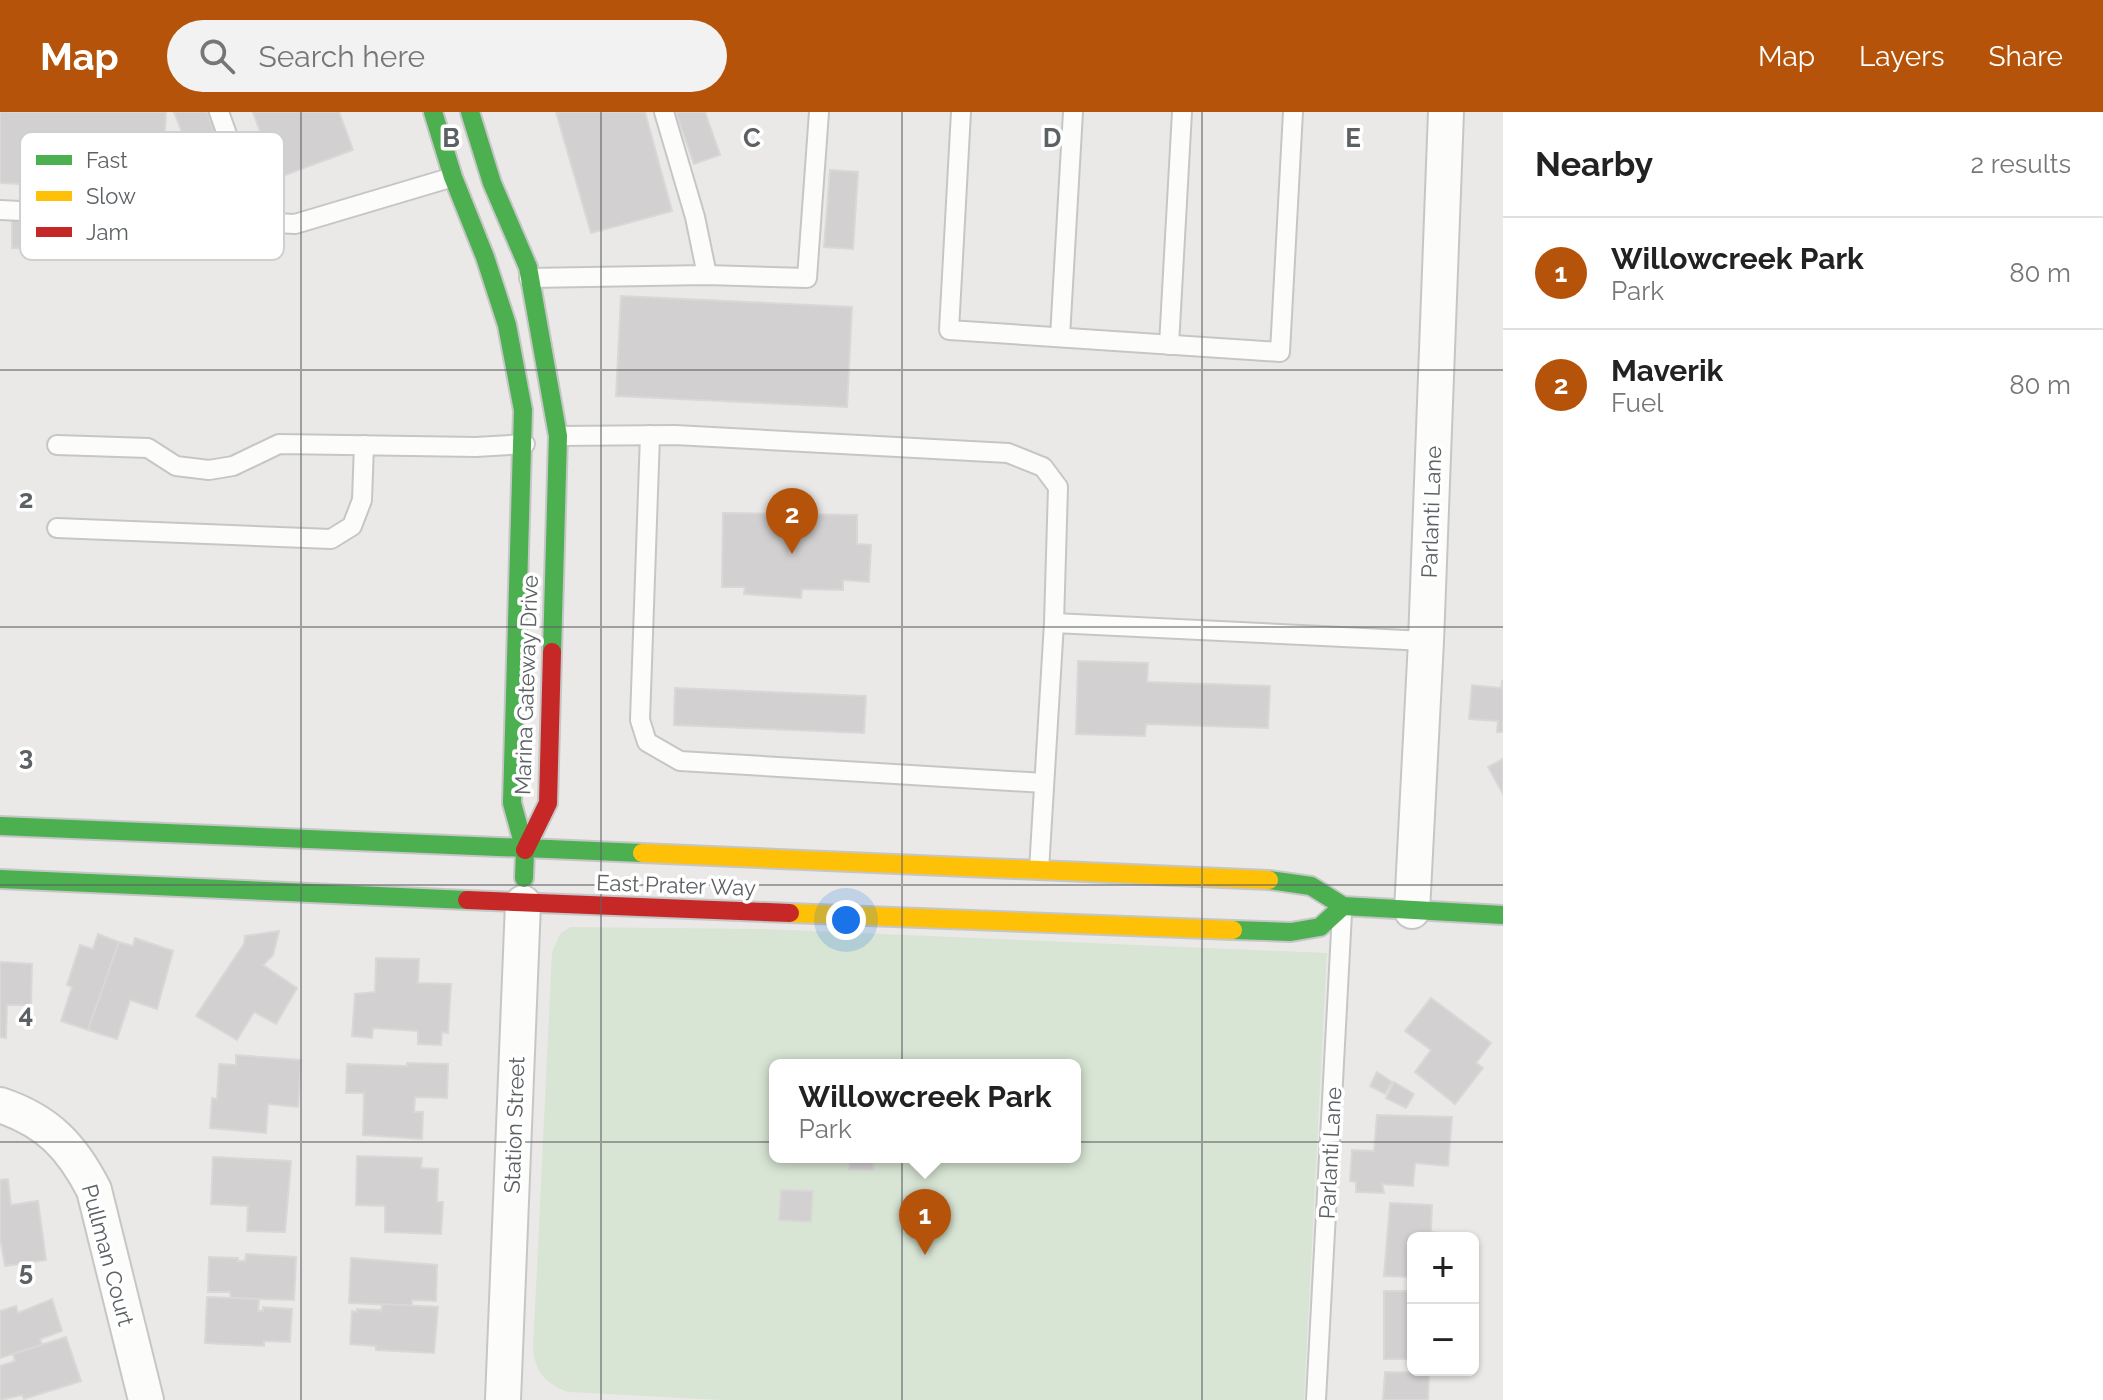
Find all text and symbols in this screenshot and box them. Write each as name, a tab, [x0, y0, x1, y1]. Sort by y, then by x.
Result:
search box	[167, 20, 727, 92]
text: Map	[40, 34, 119, 79]
icon: search	[195, 34, 239, 78]
text: Search here	[259, 39, 425, 74]
text: Map	[1758, 40, 1815, 73]
text: Layers	[1859, 40, 1945, 73]
text: Share	[1989, 40, 2063, 73]
text: B	[442, 123, 460, 153]
text: C	[743, 123, 761, 153]
text: D	[1043, 123, 1061, 153]
text: E	[1345, 123, 1361, 153]
legend	[20, 132, 284, 260]
text: Nearby	[1535, 144, 1653, 184]
text: Fast	[86, 147, 128, 173]
text: 2 results	[1971, 149, 2071, 179]
text: Slow	[86, 183, 136, 209]
text: Jam	[86, 219, 129, 245]
text: Willowcreek Park	[1611, 241, 1864, 276]
text: 1	[1555, 258, 1567, 288]
text: 80 m	[2009, 258, 2071, 288]
text: Park	[1611, 276, 1664, 306]
text: Maverik	[1611, 353, 1723, 388]
text: 2	[1554, 370, 1568, 400]
text: 80 m	[2009, 370, 2071, 400]
text: Fuel	[1611, 388, 1663, 418]
street label: Parlanti Lane	[1416, 445, 1446, 579]
text: 2	[19, 484, 33, 514]
pin: 2	[766, 488, 818, 554]
street label: Marina Gateway Drive	[509, 574, 543, 796]
text: 3	[19, 741, 33, 771]
street label: East Prater Way	[596, 869, 756, 901]
your location	[826, 900, 866, 940]
text: 4	[19, 999, 33, 1029]
street label: Station Street	[499, 1055, 529, 1194]
popup	[769, 1059, 1081, 1163]
text: Willowcreek Park	[799, 1079, 1051, 1114]
street label: Parlanti Lane	[1314, 1086, 1346, 1220]
text: Park	[799, 1114, 852, 1144]
street label: Pullman Court	[77, 1181, 140, 1329]
pin: 1	[899, 1189, 951, 1255]
map controls	[1407, 1232, 1479, 1376]
button: +	[1407, 1232, 1479, 1304]
text: 5	[19, 1256, 33, 1286]
button: −	[1407, 1304, 1479, 1376]

